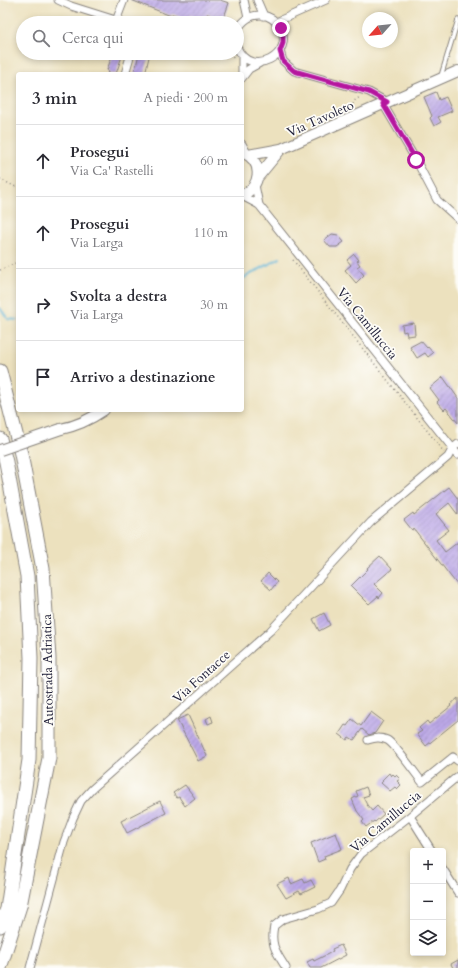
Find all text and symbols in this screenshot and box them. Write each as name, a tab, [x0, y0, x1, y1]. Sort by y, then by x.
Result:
north arrow	[362, 12, 398, 48]
search box	[16, 16, 244, 60]
route end	[272, 19, 290, 37]
icon: search	[30, 27, 52, 49]
text: Cerca qui	[62, 28, 124, 48]
text: 3 min	[32, 87, 77, 110]
text: A piedi · 200 m	[143, 89, 228, 107]
street label: Via Tavoleto	[284, 96, 357, 142]
text: Prosegui	[70, 142, 129, 162]
icon: ahead	[32, 150, 54, 172]
route start	[407, 151, 425, 169]
text: 60 m	[200, 152, 228, 170]
text: Via Ca' Rastelli	[70, 162, 154, 180]
text: Prosegui	[70, 214, 129, 234]
icon: ahead	[32, 222, 54, 244]
text: 110 m	[194, 224, 228, 242]
text: Via Larga	[70, 234, 123, 252]
street label: Via Camilluccia	[333, 284, 402, 364]
text: Svolta a destra	[70, 286, 167, 306]
icon: right	[32, 294, 54, 316]
text: 30 m	[200, 296, 228, 314]
text: Via Larga	[70, 306, 123, 324]
icon: arrive	[32, 366, 54, 388]
text: Arrivo a destinazione	[70, 367, 216, 387]
street label: Autostrada Adriatica	[38, 614, 58, 726]
street label: Via Fontacce	[169, 646, 234, 707]
street label: Via Camilluccia	[346, 787, 425, 857]
map controls	[410, 848, 446, 956]
button: +	[410, 848, 446, 884]
button: −	[410, 884, 446, 920]
button: layers	[410, 920, 446, 956]

